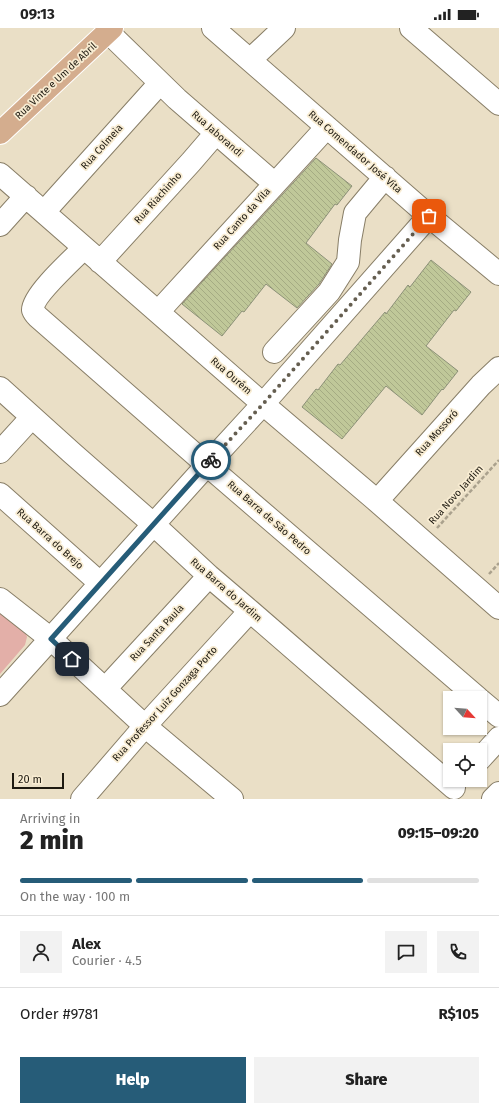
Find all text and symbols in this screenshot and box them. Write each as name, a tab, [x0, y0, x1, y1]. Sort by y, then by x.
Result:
text: 09:13	[20, 5, 55, 23]
street label: Rua Vinte e Um de Abril	[13, 40, 99, 122]
street label: Rua Comendador José Vita	[306, 108, 404, 196]
street label: Rua Jaborandi	[189, 109, 245, 160]
street label: Rua Colmeia	[79, 122, 125, 172]
street label: Rua Riachinho	[132, 170, 184, 226]
street label: Rua Canto da Vila	[211, 185, 273, 253]
pin	[412, 199, 446, 233]
icon: bag	[418, 205, 440, 227]
street label: Rua Ourém	[208, 355, 254, 397]
street label: Rua Mossoró	[413, 407, 461, 459]
courier	[191, 440, 231, 480]
icon: bike	[200, 449, 222, 471]
street label: Rua Novo Jardim	[426, 463, 486, 527]
street label: Rua Barra de São Pedro	[225, 478, 313, 558]
street label: Rua Barra do Brejo	[14, 506, 86, 572]
street label: Rua Barra do Jardim	[188, 556, 264, 624]
street label: Rua Santa Paula	[128, 602, 186, 664]
pin	[55, 642, 89, 676]
street label: Rua Professor Luiz Gonzaga Porto	[110, 644, 220, 764]
icon: home	[61, 648, 83, 670]
north arrow	[443, 691, 487, 735]
map controls	[443, 691, 487, 787]
button: locate	[443, 743, 487, 787]
scale bar	[12, 771, 64, 790]
text: 20 m	[18, 773, 42, 786]
text: Arriving in	[20, 811, 80, 826]
text: 09:15–09:20	[398, 824, 479, 842]
text: 2 min	[20, 825, 84, 856]
text: On the way · 100 m	[20, 889, 130, 904]
button: person	[20, 931, 62, 973]
button: chat	[385, 931, 427, 973]
button: phone	[437, 931, 479, 973]
text: Alex	[72, 935, 101, 953]
text: Courier · 4.5	[72, 953, 142, 968]
text: Order #9781	[20, 1005, 99, 1023]
text: R$105	[438, 1005, 479, 1023]
button: Help	[20, 1057, 246, 1103]
button: Share	[254, 1057, 479, 1103]

